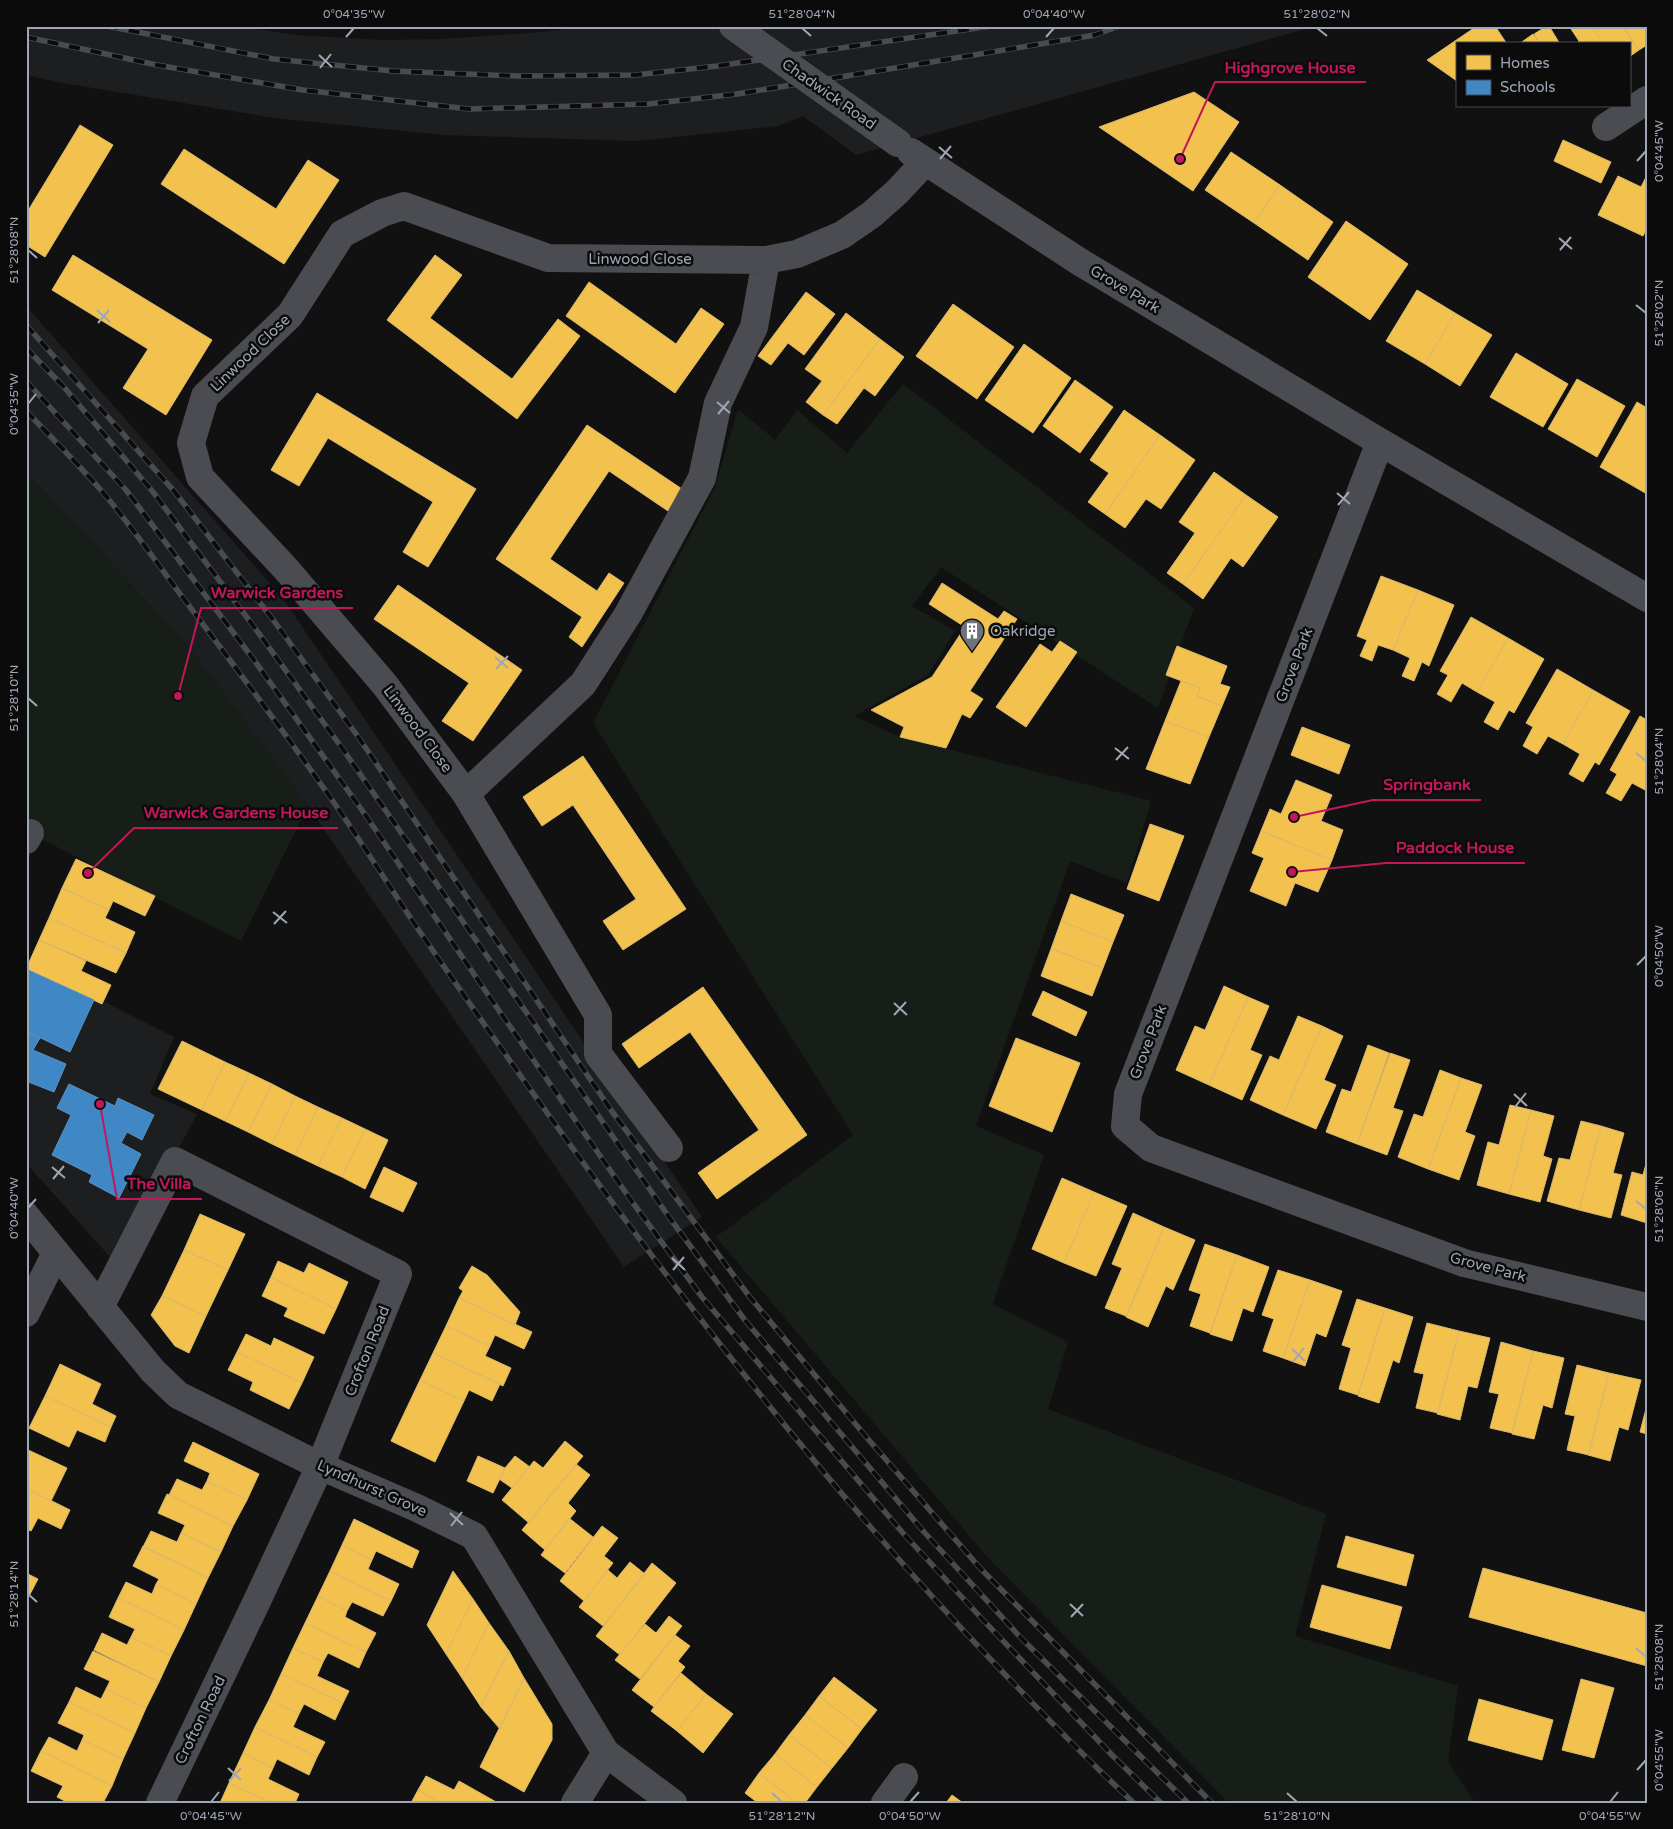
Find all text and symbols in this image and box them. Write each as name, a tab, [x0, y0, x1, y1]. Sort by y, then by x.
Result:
text: 0°04'35"W	[323, 7, 385, 21]
text: 51°28'04"N	[769, 7, 836, 21]
text: 0°04'40"W	[1023, 7, 1085, 21]
text: 51°28'02"N	[1284, 7, 1351, 21]
legend	[1456, 42, 1630, 108]
callout: Highgrove House	[1215, 51, 1366, 82]
text: Homes	[1500, 54, 1550, 72]
street label: Chadwick Road	[778, 55, 880, 133]
text: Highgrove House	[1225, 58, 1356, 78]
text: Schools	[1500, 78, 1556, 96]
text: 0°04'45"W	[1652, 120, 1666, 182]
text: 51°28'08"N	[7, 217, 21, 284]
street label: Linwood Close	[588, 250, 692, 268]
street label: Grove Park	[1087, 261, 1163, 317]
text: 51°28'02"N	[1652, 280, 1666, 347]
street label: Linwood Close	[206, 310, 294, 396]
text: 0°04'35"W	[7, 373, 21, 435]
callout: Warwick Gardens	[201, 577, 353, 608]
text: Warwick Gardens	[211, 583, 343, 603]
building icon: Oakridge	[959, 618, 985, 652]
place label: Oakridge	[990, 622, 1056, 640]
street label: Grove Park	[1272, 625, 1316, 705]
text: 51°28'10"N	[7, 665, 21, 732]
street label: Linwood Close	[380, 682, 456, 776]
text: 51°28'04"N	[1652, 728, 1666, 795]
callout: Springbank	[1373, 769, 1481, 800]
text: Springbank	[1383, 775, 1471, 795]
callout: Warwick Gardens House	[134, 797, 338, 828]
text: Warwick Gardens House	[144, 803, 328, 823]
callout: Paddock House	[1386, 832, 1525, 863]
text: Paddock House	[1396, 838, 1514, 858]
text: 0°04'50"W	[1652, 925, 1666, 987]
street label: Grove Park	[1126, 1002, 1170, 1082]
callout: The Villa	[117, 1168, 202, 1199]
text: The Villa	[126, 1174, 191, 1194]
text: 51°28'06"N	[1652, 1176, 1666, 1243]
text: 0°04'40"W	[7, 1177, 21, 1239]
street label: Grove Park	[1448, 1248, 1528, 1286]
street label: Crofton Road	[341, 1303, 393, 1399]
street label: Lyndhurst Grove	[314, 1456, 430, 1520]
text: 51°28'14"N	[7, 1561, 21, 1628]
text: 51°28'08"N	[1652, 1624, 1666, 1691]
street label: Crofton Road	[171, 1673, 229, 1767]
text: 0°04'55"W	[1652, 1729, 1666, 1791]
text: 0°04'45"W	[180, 1809, 242, 1823]
text: 51°28'12"N	[749, 1809, 816, 1823]
text: 0°04'50"W	[879, 1809, 941, 1823]
text: 51°28'10"N	[1264, 1809, 1331, 1823]
text: 0°04'55"W	[1579, 1809, 1641, 1823]

